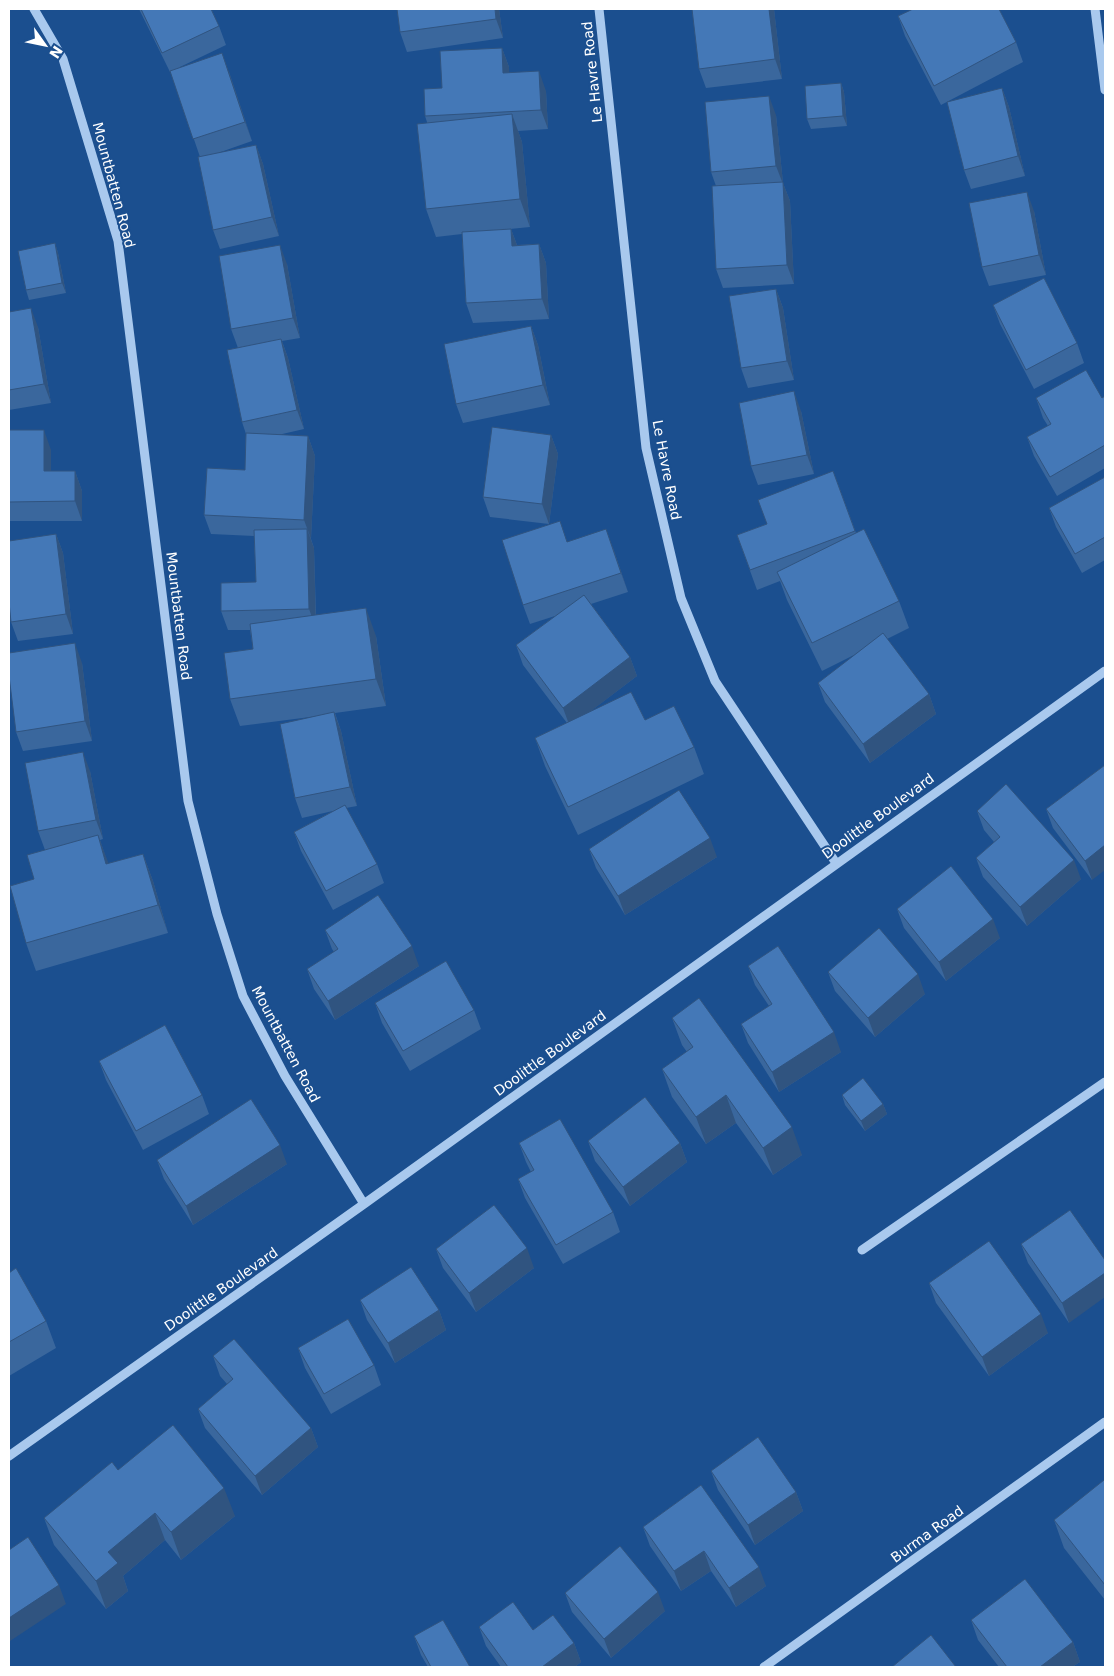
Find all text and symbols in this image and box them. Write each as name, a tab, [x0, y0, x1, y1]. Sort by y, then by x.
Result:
north arrow	[20, 20, 70, 70]
street label: Le Havre Road	[579, 21, 605, 123]
text: N	[46, 43, 66, 61]
street label: Mountbatten Road	[90, 120, 138, 250]
street label: Le Havre Road	[649, 419, 685, 521]
street label: Mountbatten Road	[163, 551, 195, 681]
street label: Doolittle Boulevard	[819, 770, 937, 862]
street label: Mountbatten Road	[249, 983, 323, 1105]
street label: Doolittle Boulevard	[491, 1007, 609, 1099]
street label: Doolittle Boulevard	[161, 1244, 281, 1334]
street label: Burma Road	[888, 1502, 966, 1566]

